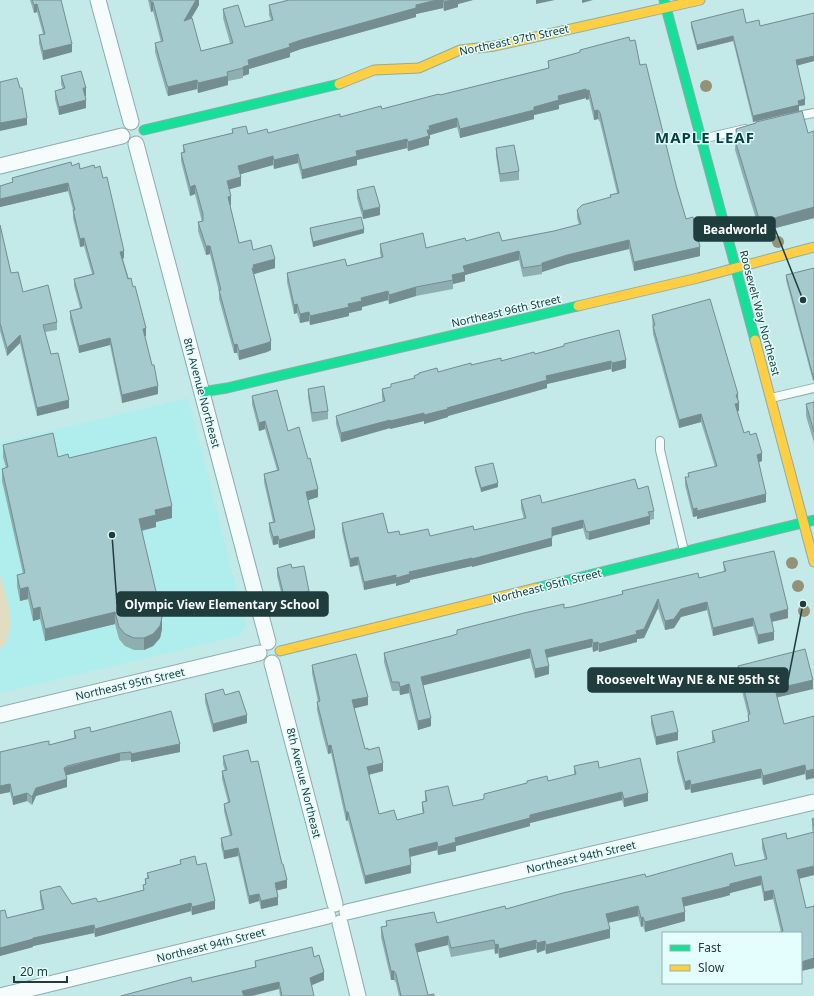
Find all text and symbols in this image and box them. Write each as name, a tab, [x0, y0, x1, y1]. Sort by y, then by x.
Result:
street label: Northeast 97th Street	[458, 21, 570, 58]
district label: MAPLE LEAF	[655, 127, 755, 147]
callout: Beadworld	[694, 217, 775, 241]
text: Beadworld	[703, 221, 767, 238]
street label: Roosevelt Way Northeast	[736, 248, 784, 377]
street label: Northeast 96th Street	[450, 291, 562, 330]
street label: 8th Avenue Northeast	[181, 336, 224, 450]
street label: Northeast 95th Street	[491, 565, 603, 606]
callout: Olympic View Elementary School	[117, 592, 328, 616]
text: Olympic View Elementary School	[125, 596, 319, 613]
street label: Northeast 95th Street	[74, 664, 186, 703]
callout: Roosevelt Way NE & NE 95th St	[588, 668, 788, 692]
text: Roosevelt Way NE & NE 95th St	[596, 671, 780, 688]
street label: 8th Avenue Northeast	[283, 726, 325, 840]
street label: Northeast 94th Street	[525, 837, 637, 876]
street label: Northeast 94th Street	[155, 924, 267, 965]
legend	[662, 932, 802, 984]
text: Fast	[698, 939, 722, 956]
scale bar	[14, 958, 67, 984]
text: Slow	[698, 959, 725, 976]
text: 20 m	[20, 963, 48, 980]

